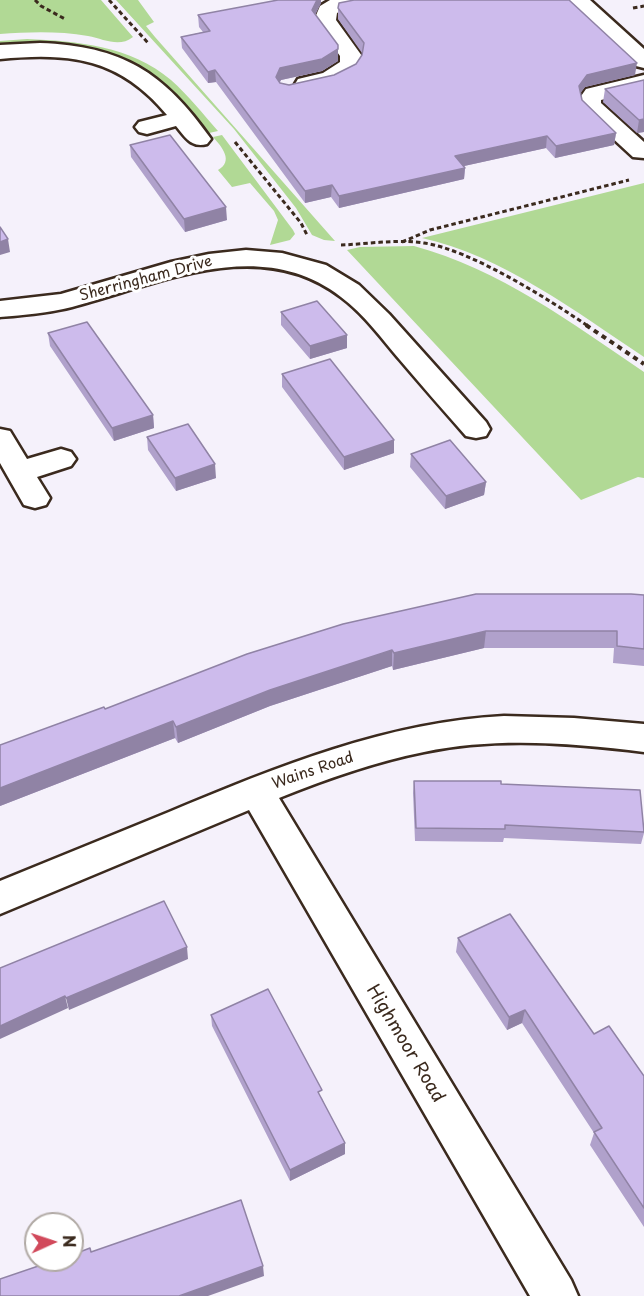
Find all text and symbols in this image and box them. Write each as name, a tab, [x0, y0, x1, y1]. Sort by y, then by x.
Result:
street label: Sherringham Drive	[78, 253, 214, 305]
street label: Wains Road	[270, 749, 356, 793]
street label: Highmoor Road	[361, 981, 449, 1107]
north arrow	[24, 1212, 84, 1272]
text: N	[58, 1234, 82, 1248]

